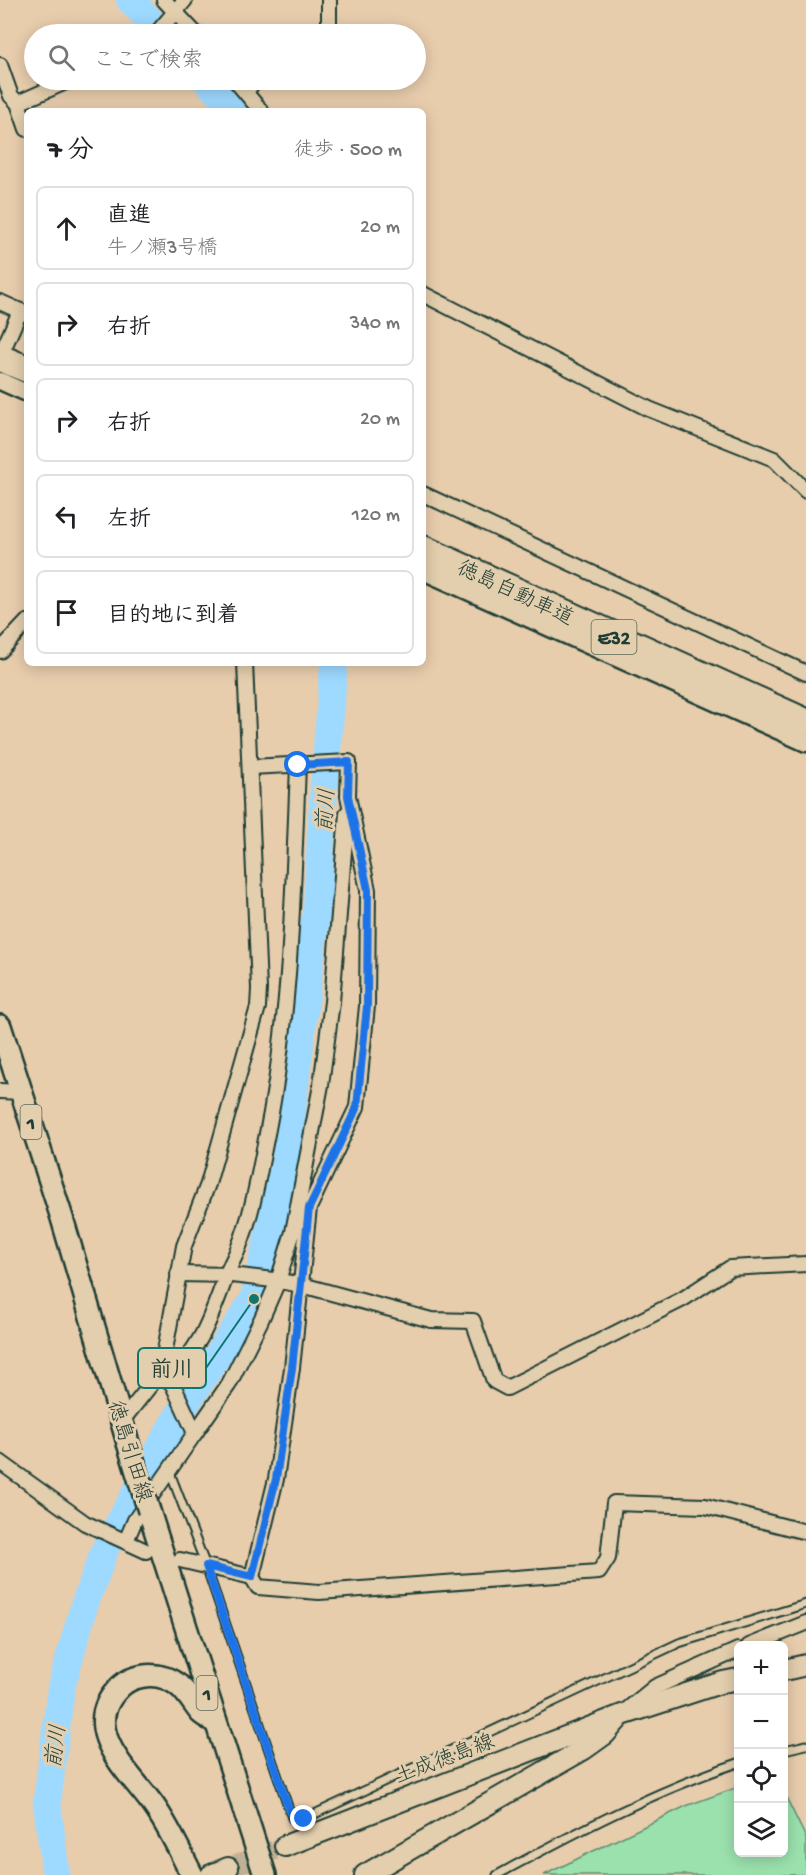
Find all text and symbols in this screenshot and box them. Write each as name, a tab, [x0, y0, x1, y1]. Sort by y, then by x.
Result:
search box	[24, 24, 426, 90]
icon: search	[45, 41, 78, 74]
text: ここで検索	[93, 49, 203, 75]
text: 7 分	[48, 137, 94, 168]
text: 徒歩 · 500 m	[294, 140, 402, 163]
text: 直進	[107, 204, 151, 230]
icon: ahead	[50, 212, 83, 245]
text: 20 m	[360, 217, 400, 240]
text: 牛ノ瀬3号橋	[107, 238, 217, 261]
icon: right	[50, 308, 83, 341]
text: 340 m	[350, 313, 400, 336]
text: 右折	[107, 316, 151, 342]
icon: right	[50, 404, 83, 437]
text: 20 m	[360, 409, 400, 432]
text: 右折	[107, 412, 151, 438]
icon: left	[50, 500, 83, 533]
text: 120 m	[352, 505, 400, 528]
text: 左折	[107, 508, 151, 534]
street label: 徳島自動車道	[452, 555, 578, 633]
icon: arrive	[50, 596, 83, 629]
text: 目的地に到着	[107, 604, 239, 630]
road number: E32	[592, 620, 636, 654]
route start	[284, 751, 310, 777]
water label: 前川	[312, 787, 342, 833]
road number: 1	[20, 1105, 42, 1139]
callout: 前川	[138, 1348, 206, 1388]
text: 前川	[150, 1357, 194, 1385]
street label: 徳島引田線	[100, 1398, 156, 1506]
map controls	[734, 1641, 788, 1857]
button: +	[734, 1641, 788, 1695]
road number: 1	[196, 1676, 218, 1710]
button: −	[734, 1695, 788, 1749]
water label: 前川	[41, 1723, 74, 1770]
street label: 土成徳島線	[391, 1730, 499, 1792]
button: locate	[734, 1749, 788, 1803]
button: layers	[734, 1803, 788, 1857]
route end	[290, 1805, 316, 1831]

